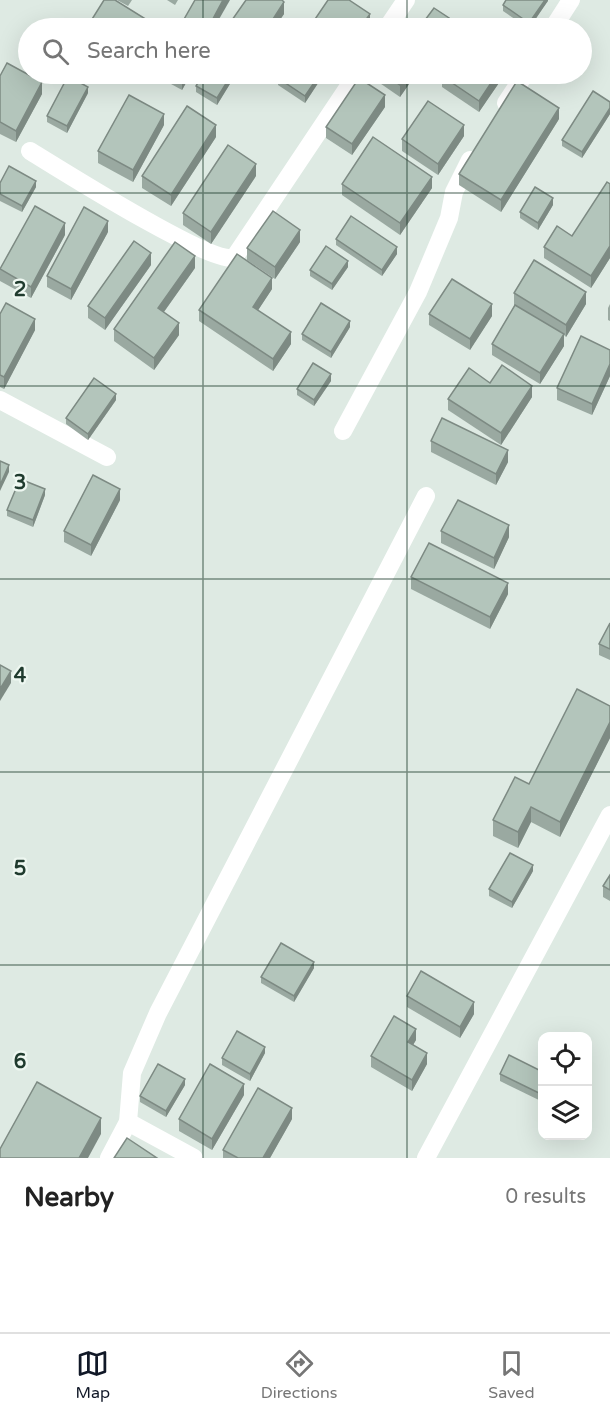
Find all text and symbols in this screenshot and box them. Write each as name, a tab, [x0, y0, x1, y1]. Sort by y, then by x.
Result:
search box	[18, 18, 592, 84]
icon: search	[39, 35, 72, 68]
text: Search here	[87, 38, 211, 64]
text: 2	[14, 278, 26, 302]
text: 3	[14, 471, 26, 495]
text: 4	[14, 664, 27, 688]
text: 5	[14, 857, 26, 881]
map controls	[538, 1032, 592, 1140]
button: locate	[538, 1032, 592, 1086]
text: 6	[14, 1050, 26, 1074]
button: layers	[538, 1086, 592, 1140]
text: Nearby	[24, 1182, 114, 1213]
text: 0 results	[506, 1185, 586, 1209]
tab: Map	[75, 1347, 110, 1403]
tab: Directions	[261, 1347, 337, 1403]
tab: Saved	[488, 1347, 535, 1403]

